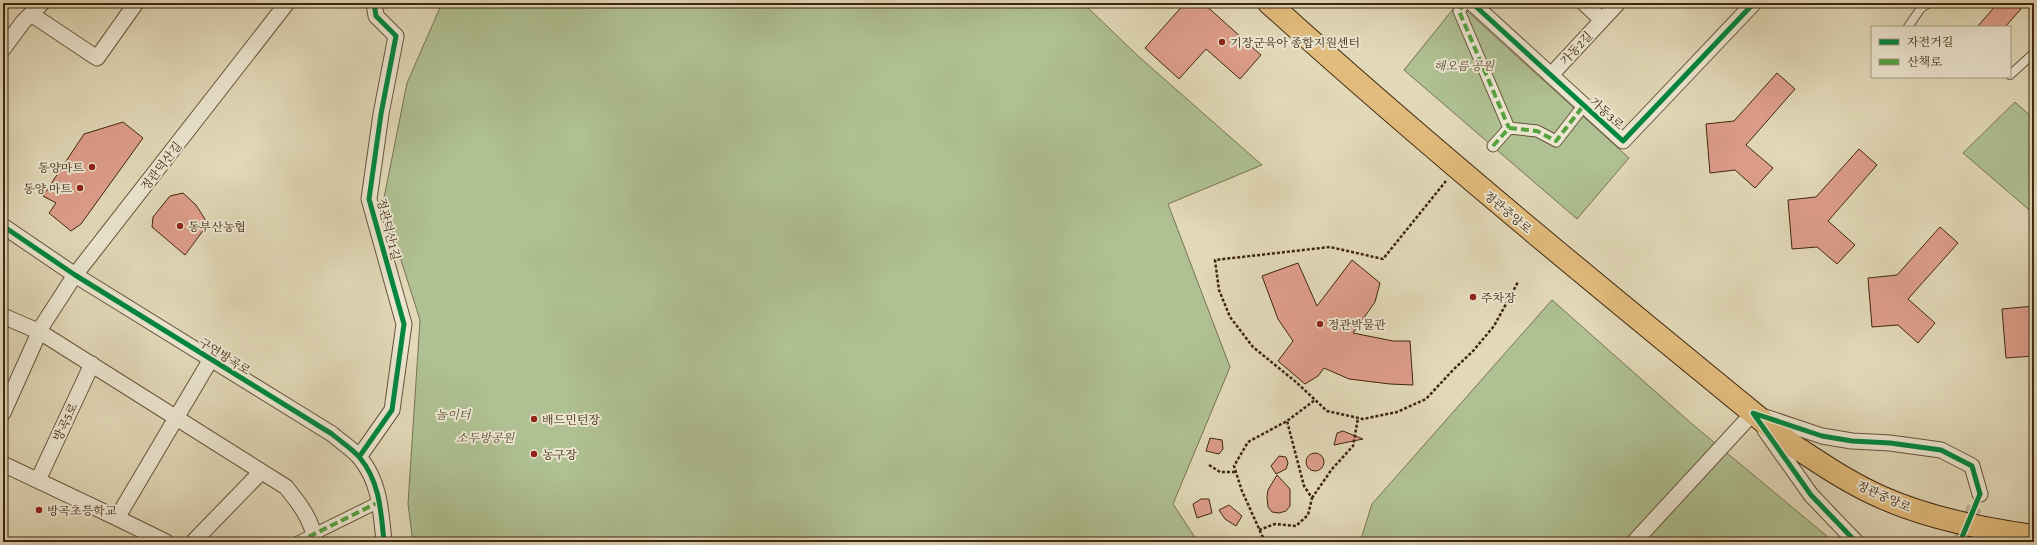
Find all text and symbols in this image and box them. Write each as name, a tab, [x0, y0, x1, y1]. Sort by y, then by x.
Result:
legend	[1871, 26, 2011, 78]
street label: 가동2길	[1556, 27, 1596, 69]
text: 자전거길	[1907, 33, 1953, 50]
place label: 기장군육아 종합지원센터	[1230, 34, 1360, 51]
marker: 기장군육아 종합지원센터	[1217, 37, 1227, 47]
text: 산책로	[1907, 53, 1942, 70]
park label: 해오름 공원	[1434, 57, 1496, 74]
street label: 가동3로	[1586, 93, 1628, 133]
street label: 정관덕산길	[136, 138, 186, 194]
place label: 동양마트	[38, 159, 84, 176]
marker: 동양마트	[87, 162, 97, 172]
place label: 동양 마트	[23, 180, 72, 197]
marker: 동양 마트	[75, 183, 85, 193]
street label: 정관중앙로	[1480, 187, 1536, 237]
street label: 정관덕산1길	[373, 196, 405, 262]
place label: 동부산농협	[188, 218, 246, 235]
marker: 동부산농협	[175, 221, 185, 231]
place label: 주차장	[1481, 289, 1516, 306]
marker: 주차장	[1468, 292, 1478, 302]
place label: 정관박물관	[1328, 316, 1386, 333]
marker: 정관박물관	[1315, 319, 1325, 329]
street label: 구연방곡로	[196, 333, 254, 379]
street label: 방곡5로	[49, 400, 81, 444]
park label: 놀이터	[436, 406, 472, 423]
place label: 배드민턴장	[542, 411, 600, 428]
marker: 배드민턴장	[529, 414, 539, 424]
park label: 소두방공원	[456, 429, 515, 446]
place label: 농구장	[542, 446, 577, 463]
marker: 농구장	[529, 449, 539, 459]
street label: 정관중앙로	[1854, 476, 1914, 516]
place label: 방곡초등학교	[47, 502, 117, 519]
marker: 방곡초등학교	[34, 505, 44, 515]

